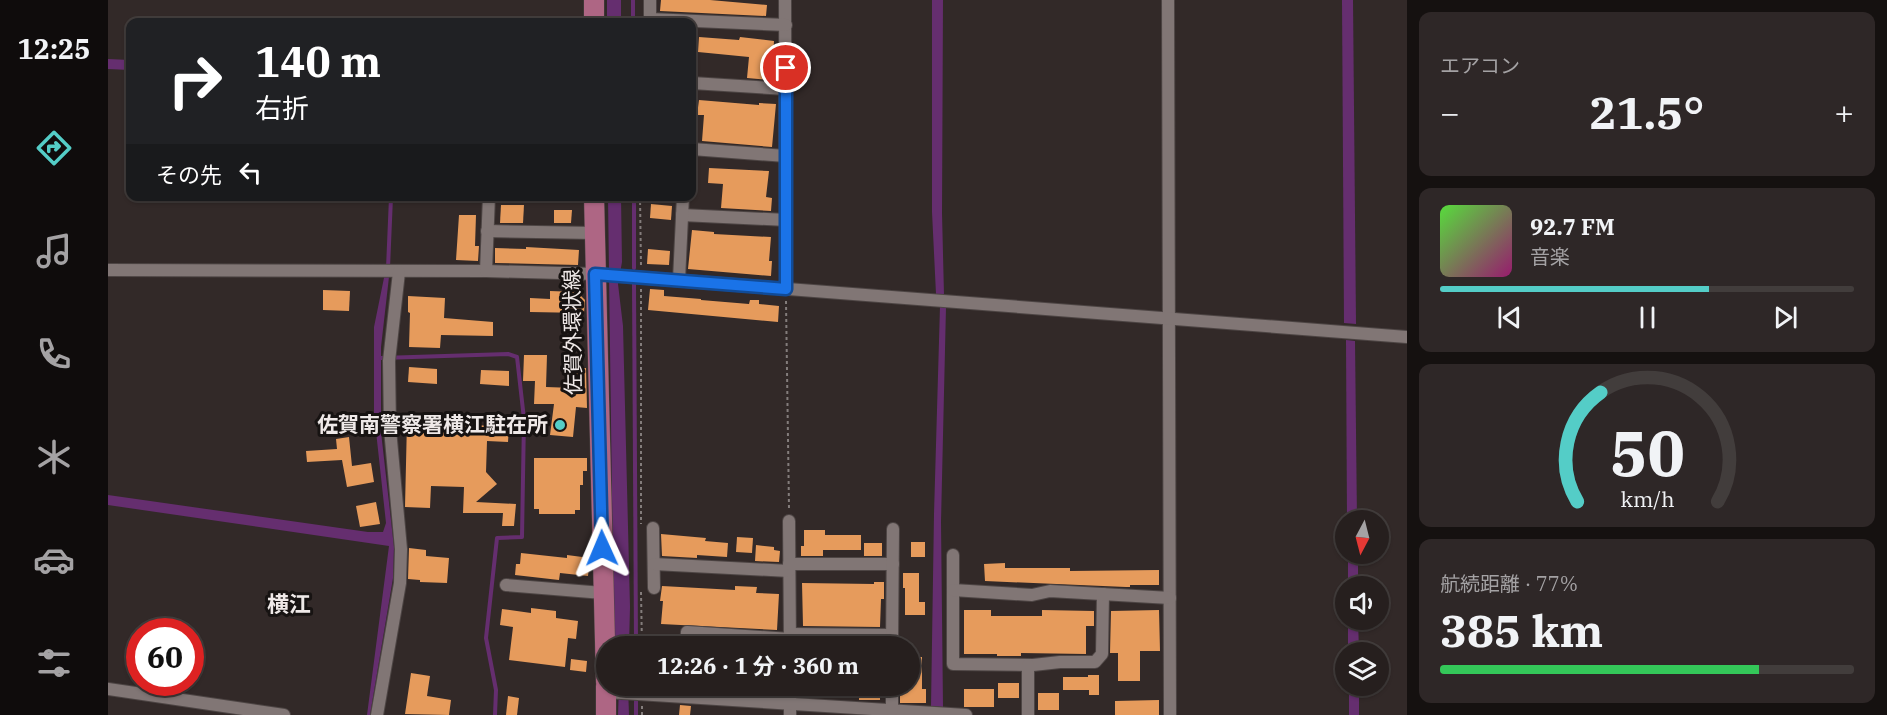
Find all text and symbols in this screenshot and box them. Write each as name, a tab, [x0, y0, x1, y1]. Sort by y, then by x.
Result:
text: 12:25	[18, 31, 90, 66]
text: 140 m	[255, 34, 381, 89]
icon: right	[156, 42, 234, 120]
pin	[760, 42, 811, 93]
icon: arrive	[769, 51, 802, 84]
text: エアコン	[1440, 52, 1520, 79]
text: 21.5°	[1590, 83, 1704, 141]
text: 右折	[255, 90, 309, 125]
text: −	[1440, 91, 1460, 134]
text: +	[1834, 91, 1854, 134]
icon: directions	[33, 127, 75, 169]
icon: left	[234, 156, 267, 189]
text: その先	[156, 160, 222, 189]
text: 92.7 FM	[1530, 212, 1615, 241]
icon: music	[33, 230, 75, 272]
text: 音楽	[1530, 243, 1570, 270]
street label: 佐賀外環状線	[557, 269, 587, 395]
icon: previous	[1493, 301, 1526, 334]
icon: pause	[1631, 301, 1664, 334]
icon: next	[1769, 301, 1802, 334]
icon: phone	[33, 333, 75, 375]
place label: 佐賀南警察署横江駐在所	[317, 410, 548, 438]
text: 50	[1610, 413, 1684, 494]
marker: 佐賀南警察署横江駐在所	[553, 418, 567, 432]
icon: climate	[33, 436, 75, 478]
text: km/h	[1620, 486, 1674, 514]
north arrow	[1335, 510, 1389, 564]
map controls	[1335, 510, 1389, 696]
position arrow	[570, 516, 634, 580]
icon: car	[33, 539, 75, 581]
text: 航続距離 · 77%	[1440, 570, 1578, 597]
button: sound	[1335, 576, 1389, 630]
district label: 横江	[267, 589, 311, 618]
text: 385 km	[1440, 601, 1603, 659]
speed limit sign: 60	[126, 618, 204, 696]
icon: filters	[33, 642, 75, 684]
button: layers	[1335, 642, 1389, 696]
text: 12:26 · 1 分 · 360 m	[657, 651, 859, 680]

